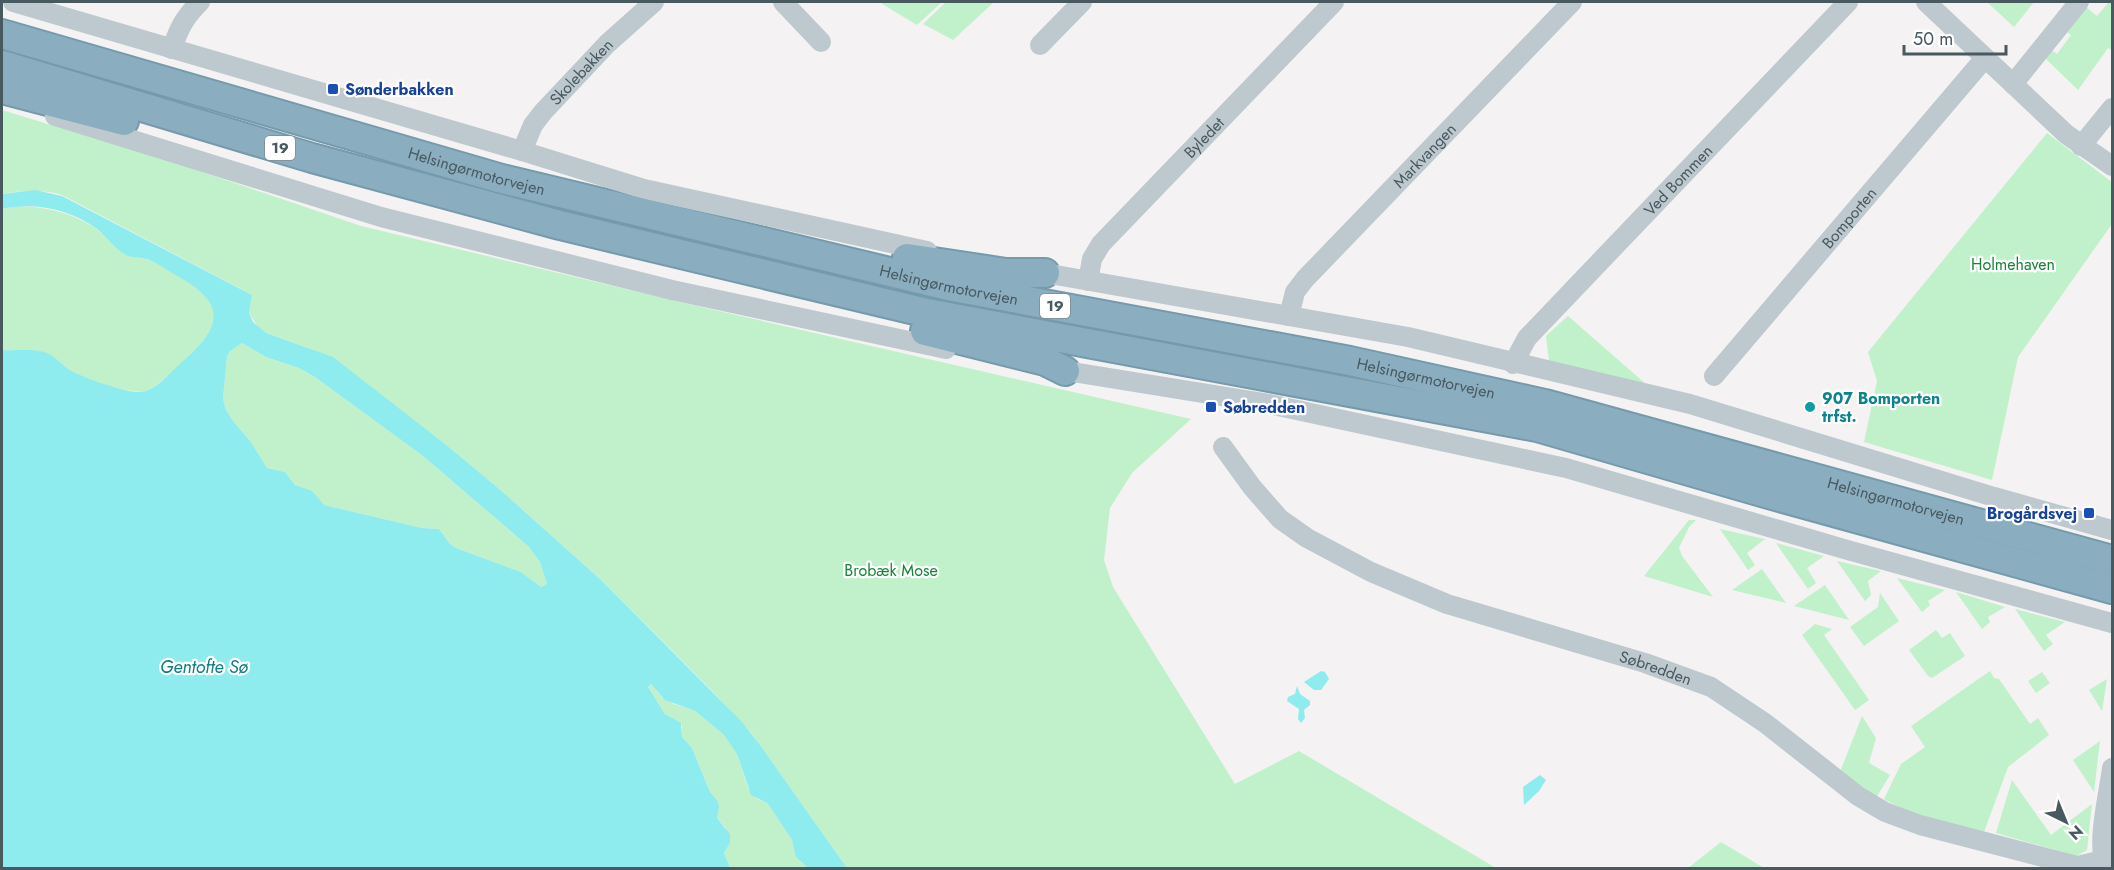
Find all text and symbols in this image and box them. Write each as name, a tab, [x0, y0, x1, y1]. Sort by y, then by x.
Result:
scale bar	[1904, 18, 2006, 56]
text: 50 m	[1913, 26, 1953, 52]
street label: Skolebakken	[544, 34, 618, 110]
place label: Sønderbakken	[345, 78, 454, 101]
marker: Sønderbakken	[326, 82, 340, 96]
street label: Byledet	[1179, 112, 1230, 163]
street label: Markvangen	[1388, 118, 1461, 193]
road number: 19	[265, 136, 295, 160]
street label: Ved Bommen	[1639, 140, 1718, 221]
street label: Helsingørmotorvejen	[405, 141, 547, 201]
street label: Bomporten	[1817, 182, 1882, 254]
park label: Holmehaven	[1971, 253, 2055, 276]
street label: Helsingørmotorvejen	[877, 259, 1020, 311]
road number: 19	[1040, 294, 1070, 318]
street label: Helsingørmotorvejen	[1354, 352, 1497, 405]
place label: 907 Bomporten trfst.	[1822, 387, 1940, 428]
place label: Søbredden	[1223, 396, 1305, 419]
marker: Søbredden	[1204, 400, 1218, 414]
marker: 907 Bomporten trfst.	[1803, 400, 1817, 414]
street label: Helsingørmotorvejen	[1825, 471, 1967, 531]
place label: Brogårdsvej	[1987, 502, 2077, 525]
marker: Brogårdsvej	[2082, 506, 2096, 520]
park label: Brobæk Mose	[844, 559, 938, 582]
street label: Søbredden	[1617, 645, 1695, 691]
water label: Gentofte Sø	[160, 654, 249, 680]
north arrow	[2036, 792, 2096, 852]
text: N	[2063, 820, 2088, 845]

